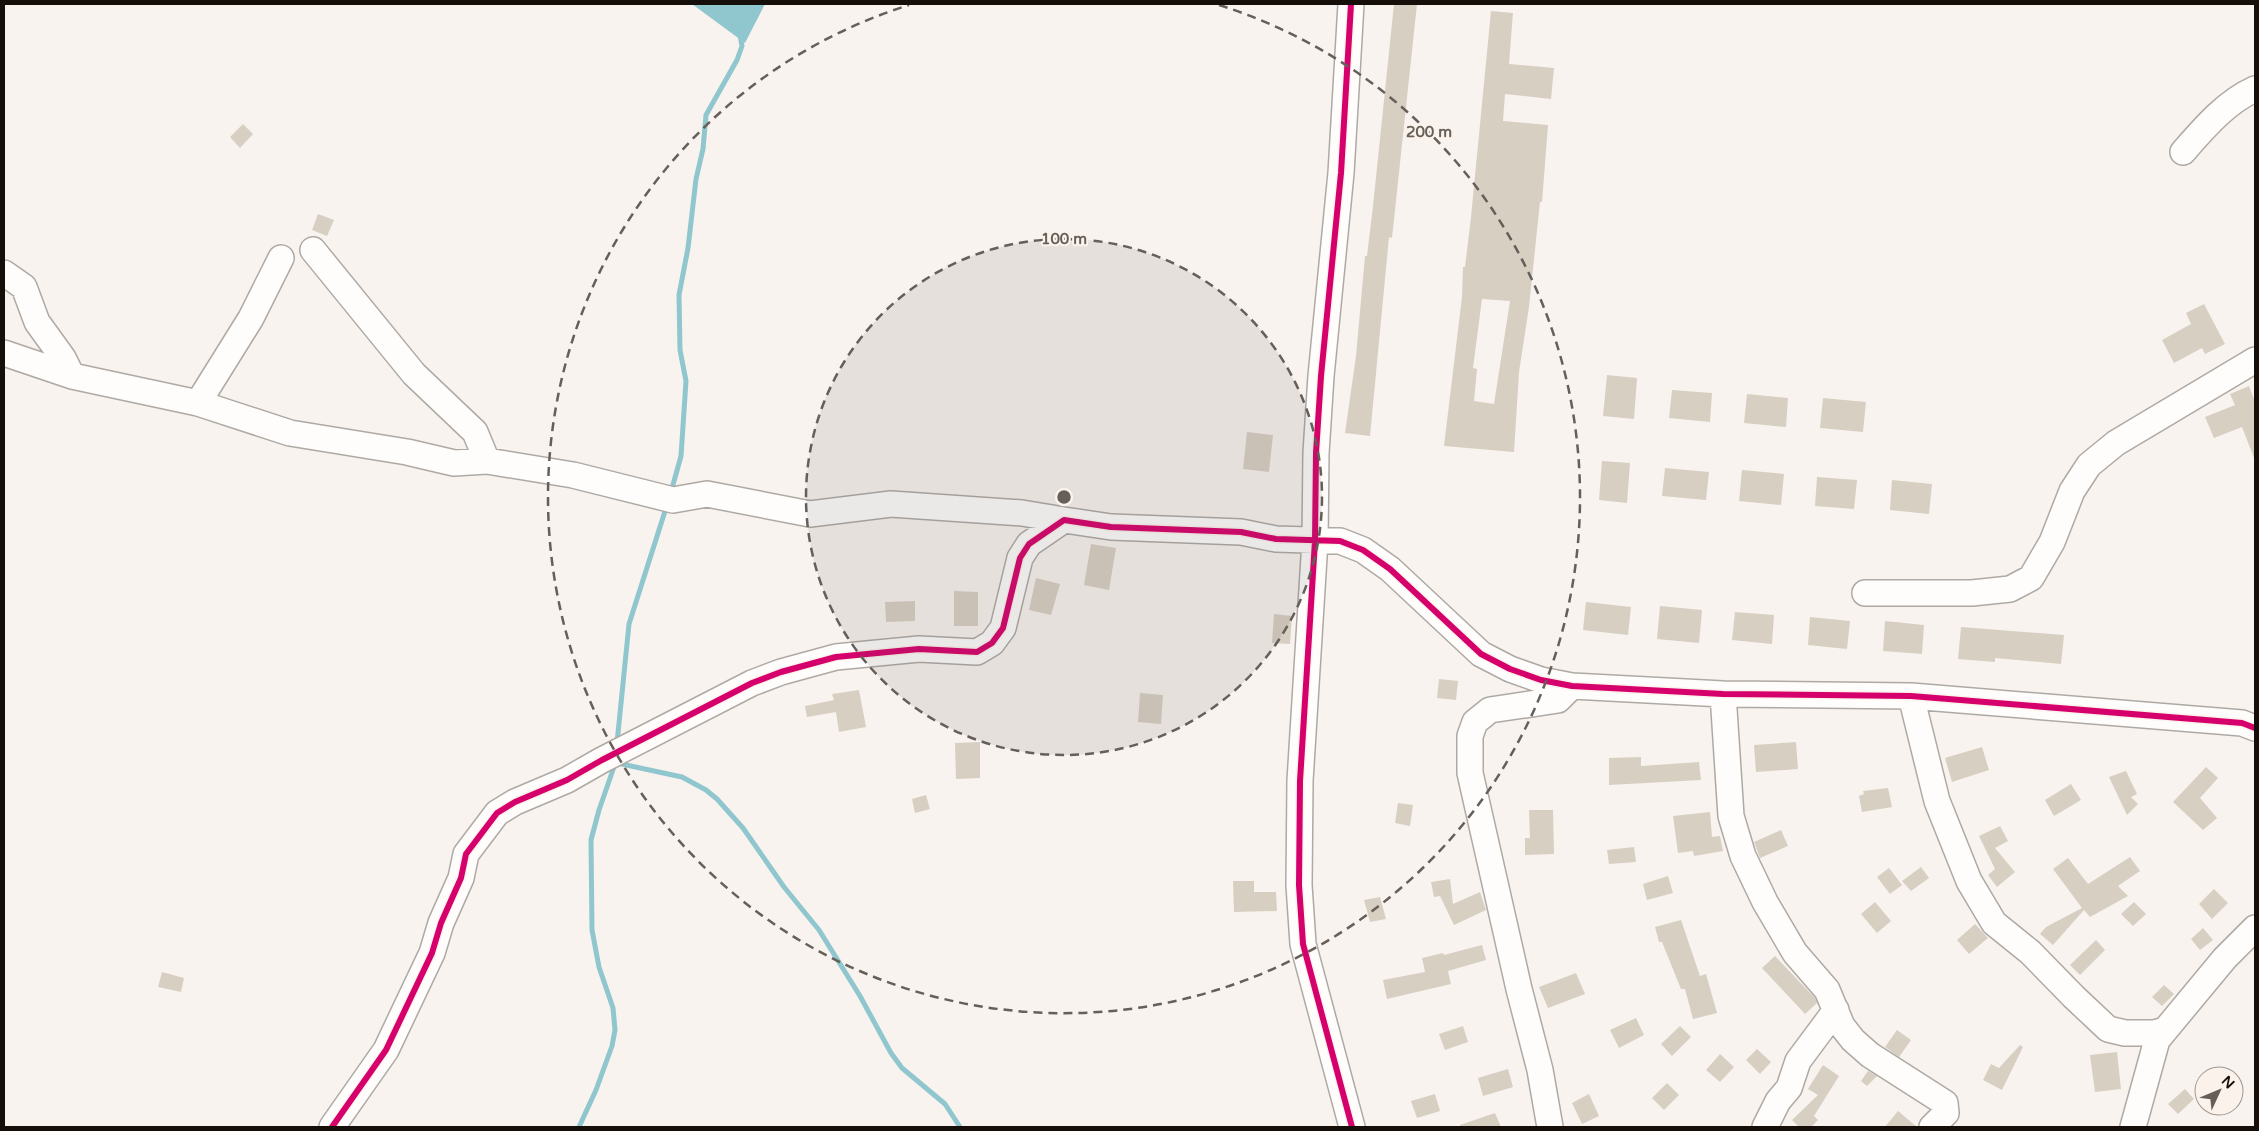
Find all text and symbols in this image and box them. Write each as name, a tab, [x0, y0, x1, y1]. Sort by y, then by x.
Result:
text: 200 m	[1406, 123, 1452, 141]
text: 100 m	[1041, 230, 1087, 248]
centre of rings	[1055, 488, 1073, 506]
north arrow	[2194, 1066, 2244, 1116]
text: N	[2218, 1072, 2238, 1092]

